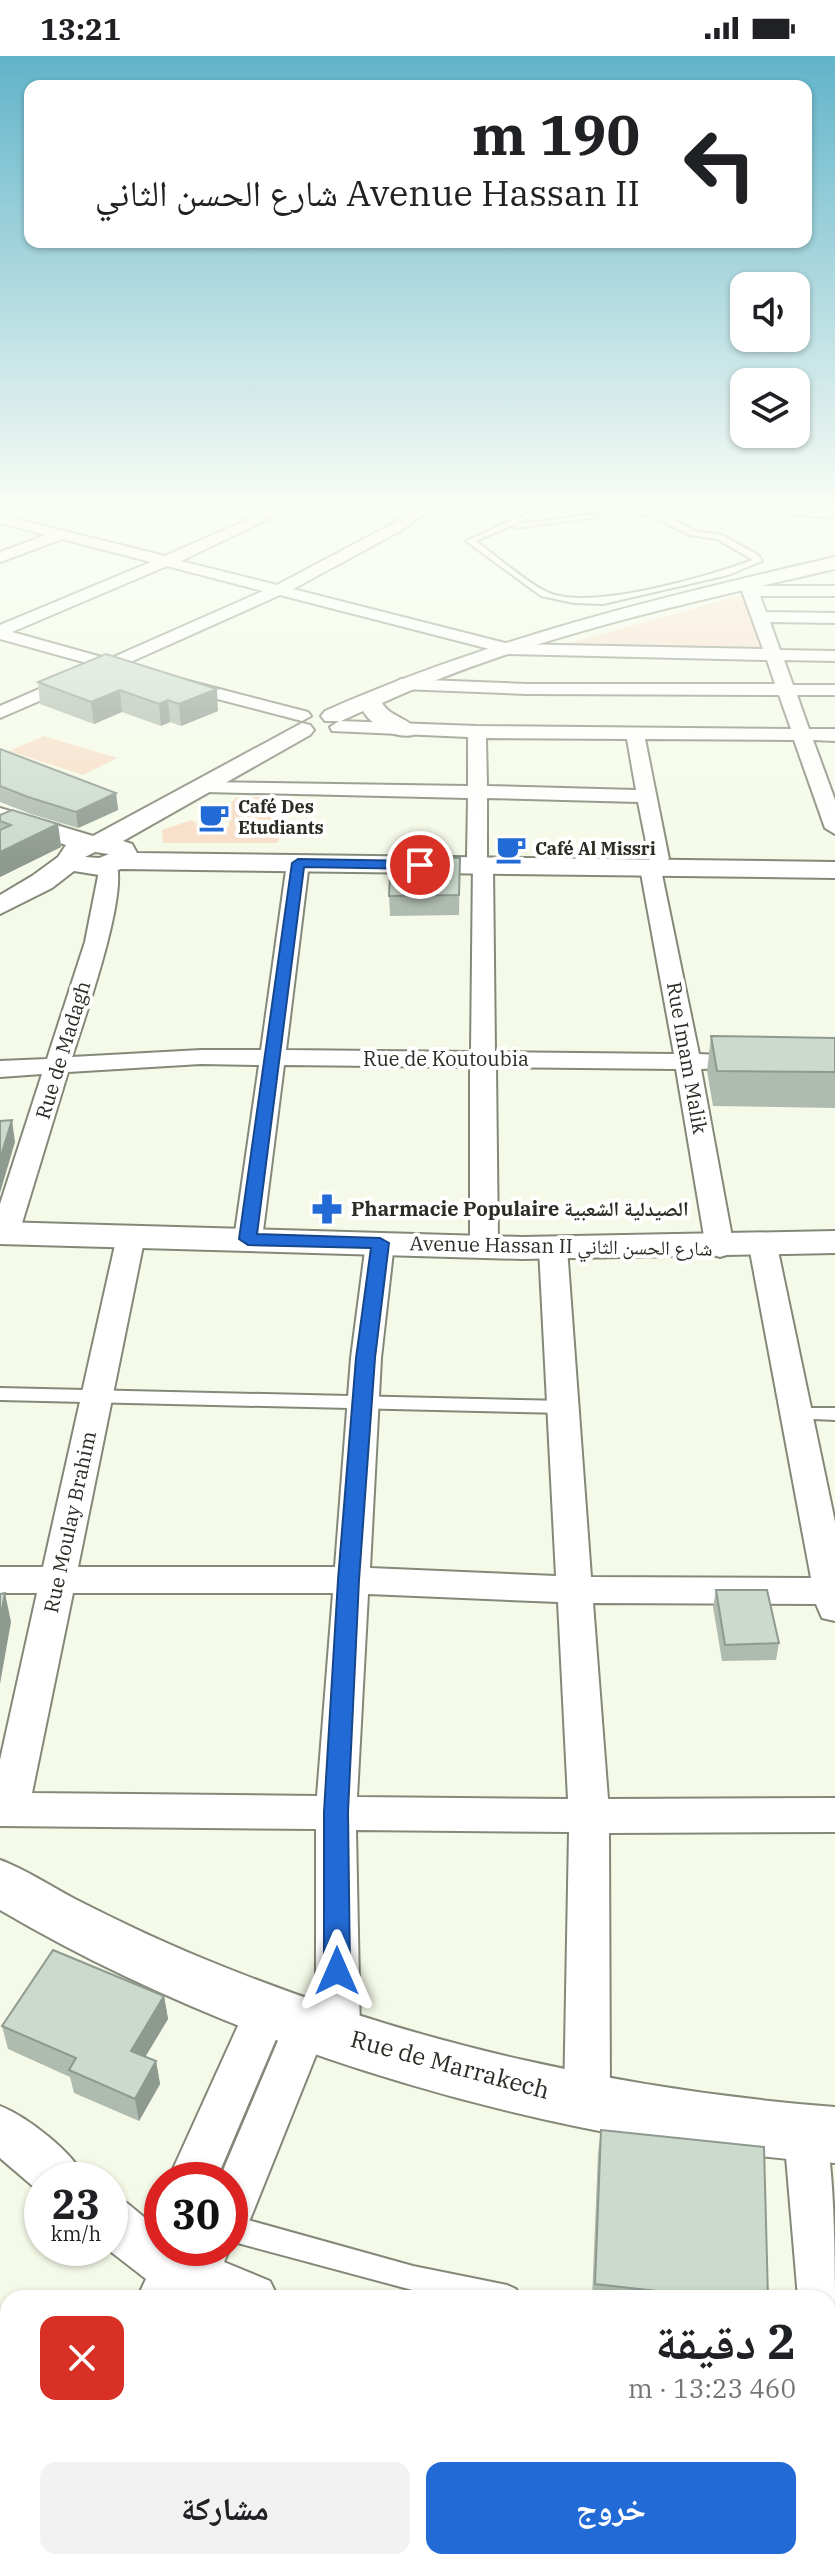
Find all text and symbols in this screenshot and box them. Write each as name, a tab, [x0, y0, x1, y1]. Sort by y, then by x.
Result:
text: 13:21	[40, 9, 121, 48]
text: 190 m	[472, 98, 640, 170]
icon: left	[668, 112, 772, 216]
text: Avenue Hassan II شارع الحسن الثاني	[95, 169, 640, 216]
map controls	[730, 272, 810, 448]
button: sound	[730, 272, 810, 352]
button: layers	[730, 368, 810, 448]
place label: Café Des Etudiants	[238, 795, 324, 839]
cafe icon: Café Des Etudiants	[197, 800, 231, 834]
pin	[386, 831, 454, 899]
cafe icon: Café Al Missri	[494, 832, 528, 866]
place label: Café Al Missri	[535, 837, 656, 860]
icon: arrive	[398, 843, 442, 887]
street label: Rue de Madagh	[29, 977, 96, 1122]
street label: Rue Imam Malik	[661, 980, 714, 1136]
street label: Rue de Koutoubia	[363, 1045, 529, 1072]
pharmacy icon: Pharmacie Populaire الصيدلية الشعبية	[310, 1192, 344, 1226]
place label: Pharmacie Populaire الصيدلية الشعبية	[351, 1195, 689, 1222]
street label: Avenue Hassan II شارع الحسن الثاني	[409, 1229, 713, 1265]
street label: Rue Moulay Brahim	[37, 1428, 102, 1615]
position arrow	[295, 1929, 379, 2013]
street label: Rue de Marrakech	[347, 2022, 553, 2106]
speed limit sign: 30	[144, 2162, 248, 2266]
text: 23	[52, 2178, 100, 2230]
text: km/h	[51, 2220, 101, 2247]
text: 2 دقيقة	[655, 2310, 796, 2372]
button: close	[40, 2316, 124, 2400]
text: 460 m · 13:23	[628, 2371, 796, 2405]
button: مشاركة	[40, 2462, 410, 2554]
button: خروج	[426, 2462, 796, 2554]

